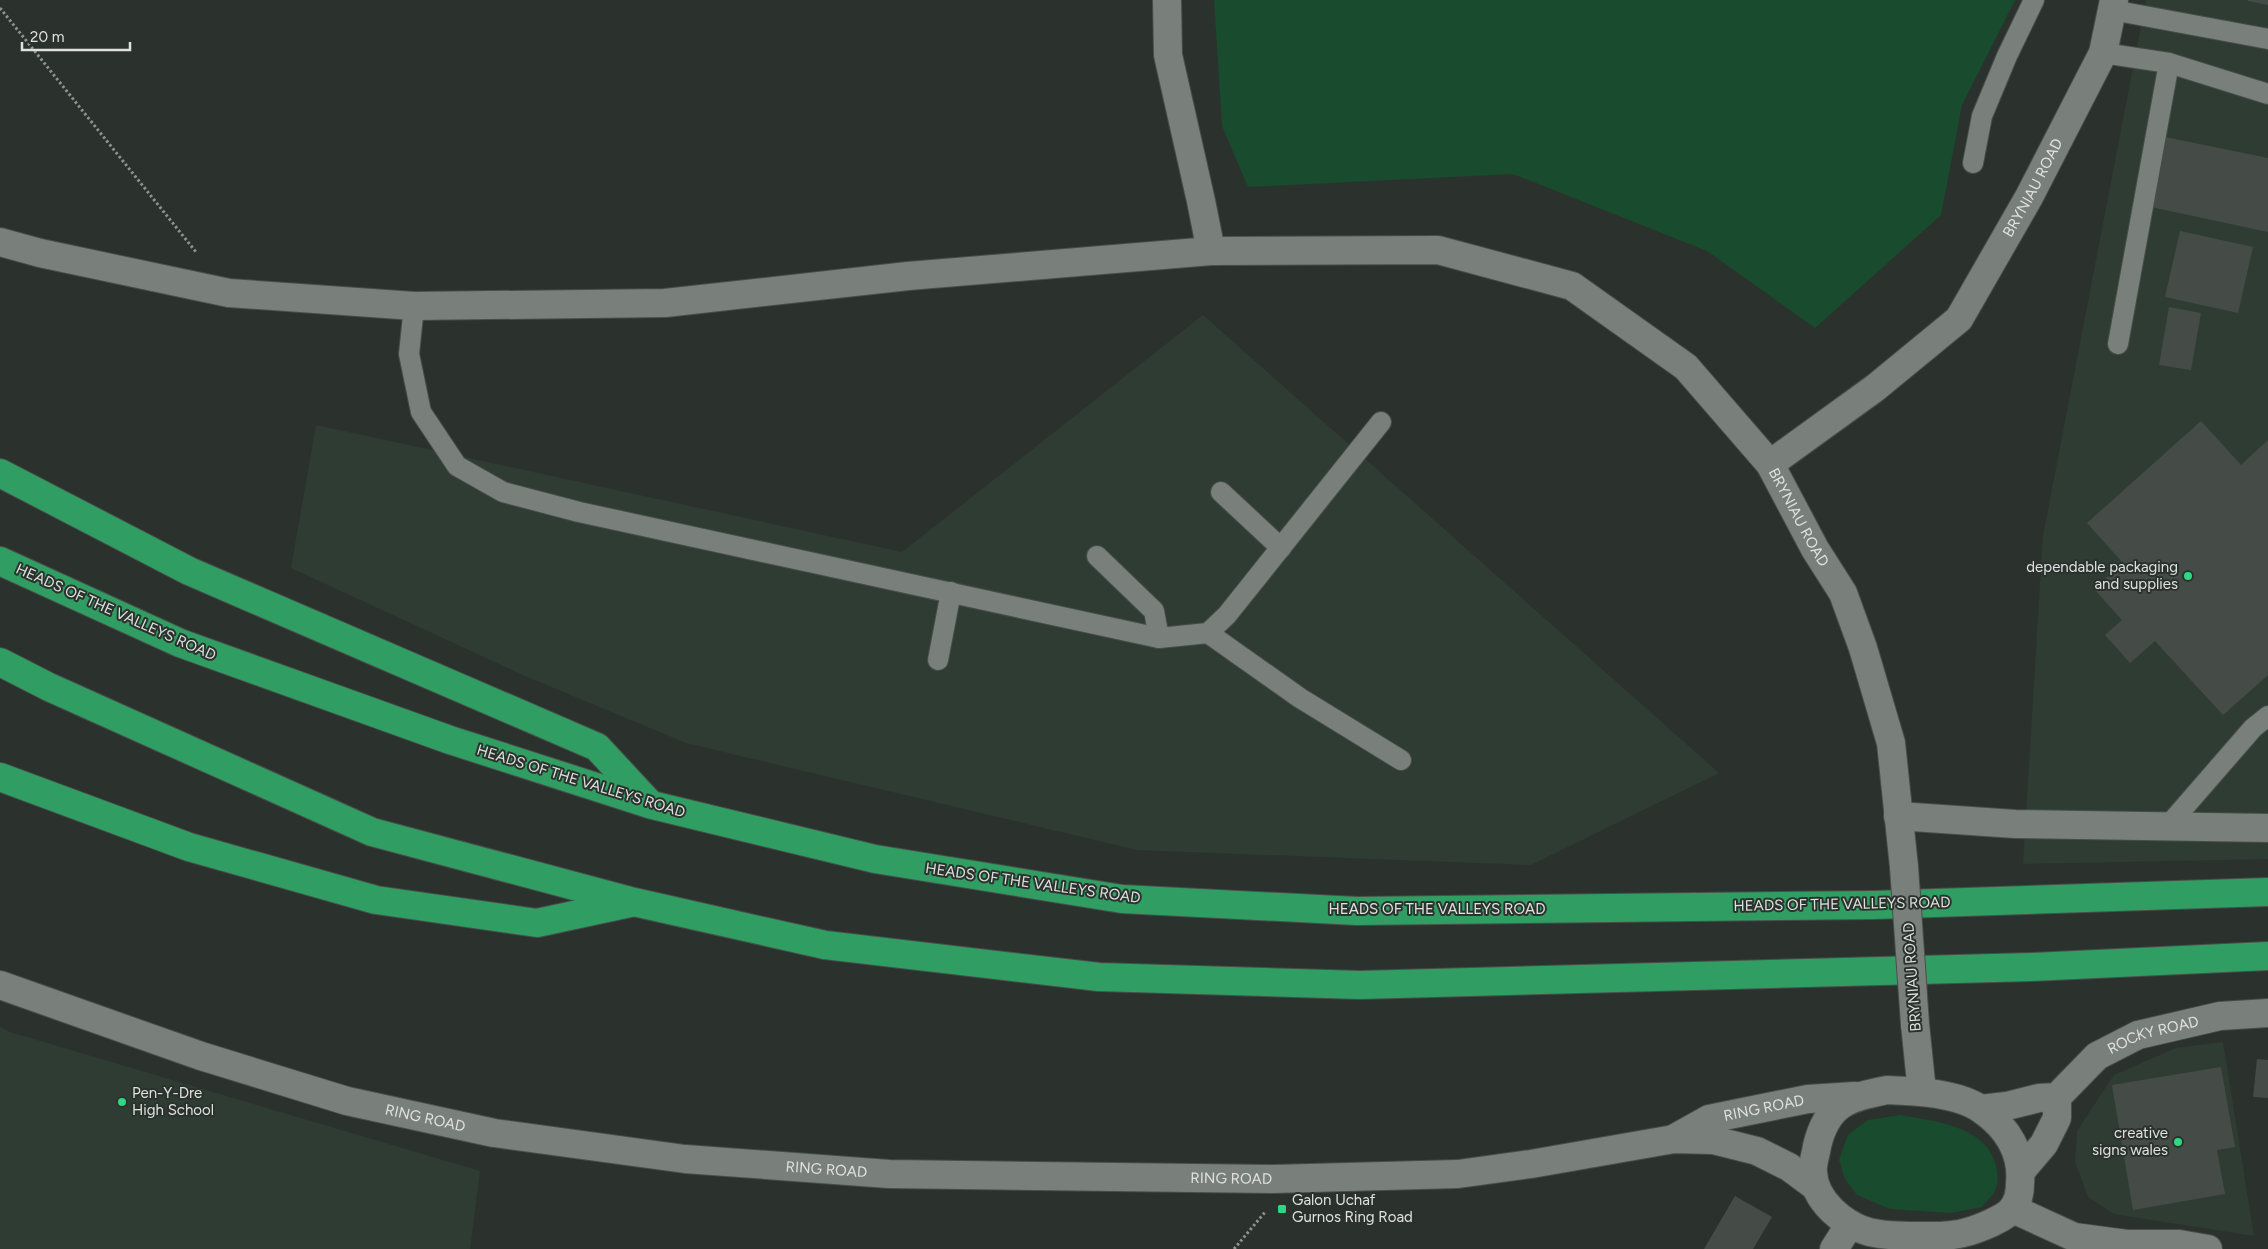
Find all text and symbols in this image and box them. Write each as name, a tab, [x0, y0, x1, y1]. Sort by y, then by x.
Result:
scale bar	[22, 20, 130, 52]
text: 20 m	[30, 28, 64, 46]
street label: BRYNIAU ROAD	[1999, 135, 2067, 240]
street label: BRYNIAU ROAD	[1765, 465, 1833, 570]
place label: dependable packaging and supplies	[2026, 558, 2178, 593]
street label: HEADS OF THE VALLEYS ROAD	[13, 560, 219, 664]
marker: dependable packaging and supplies	[2182, 570, 2194, 582]
street label: HEADS OF THE VALLEYS ROAD	[475, 741, 687, 821]
street label: HEADS OF THE VALLEYS ROAD	[924, 859, 1142, 907]
street label: HEADS OF THE VALLEYS ROAD	[1733, 893, 1951, 915]
street label: HEADS OF THE VALLEYS ROAD	[1328, 900, 1546, 918]
street label: BRYNIAU ROAD	[1899, 922, 1925, 1032]
street label: ROCKY ROAD	[2104, 1012, 2201, 1058]
place label: Pen-Y-Dre High School	[132, 1084, 214, 1119]
street label: RING ROAD	[1722, 1091, 1806, 1125]
marker: Pen-Y-Dre High School	[116, 1096, 128, 1108]
street label: RING ROAD	[383, 1101, 467, 1136]
place label: creative signs wales	[2092, 1124, 2168, 1159]
marker: creative signs wales	[2172, 1136, 2184, 1148]
street label: RING ROAD	[785, 1157, 868, 1181]
street label: RING ROAD	[1190, 1169, 1272, 1188]
place label: Galon Uchaf Gurnos Ring Road	[1292, 1191, 1413, 1226]
marker: Galon Uchaf Gurnos Ring Road	[1276, 1203, 1288, 1215]

